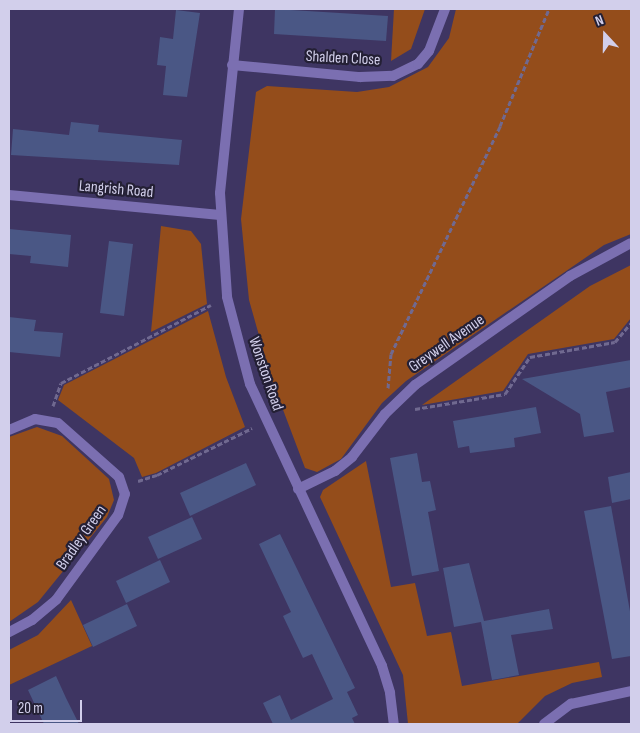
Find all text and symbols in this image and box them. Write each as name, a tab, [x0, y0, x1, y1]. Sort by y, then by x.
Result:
north arrow	[580, 10, 630, 60]
text: N	[593, 11, 606, 30]
street label: Shalden Close	[305, 47, 381, 71]
street label: Langrish Road	[78, 177, 154, 203]
street label: Greywell Avenue	[406, 311, 488, 377]
street label: Wonston Road	[243, 335, 287, 413]
street label: Bradley Green	[53, 502, 111, 574]
scale bar	[12, 690, 85, 722]
text: 20 m	[18, 699, 43, 718]

